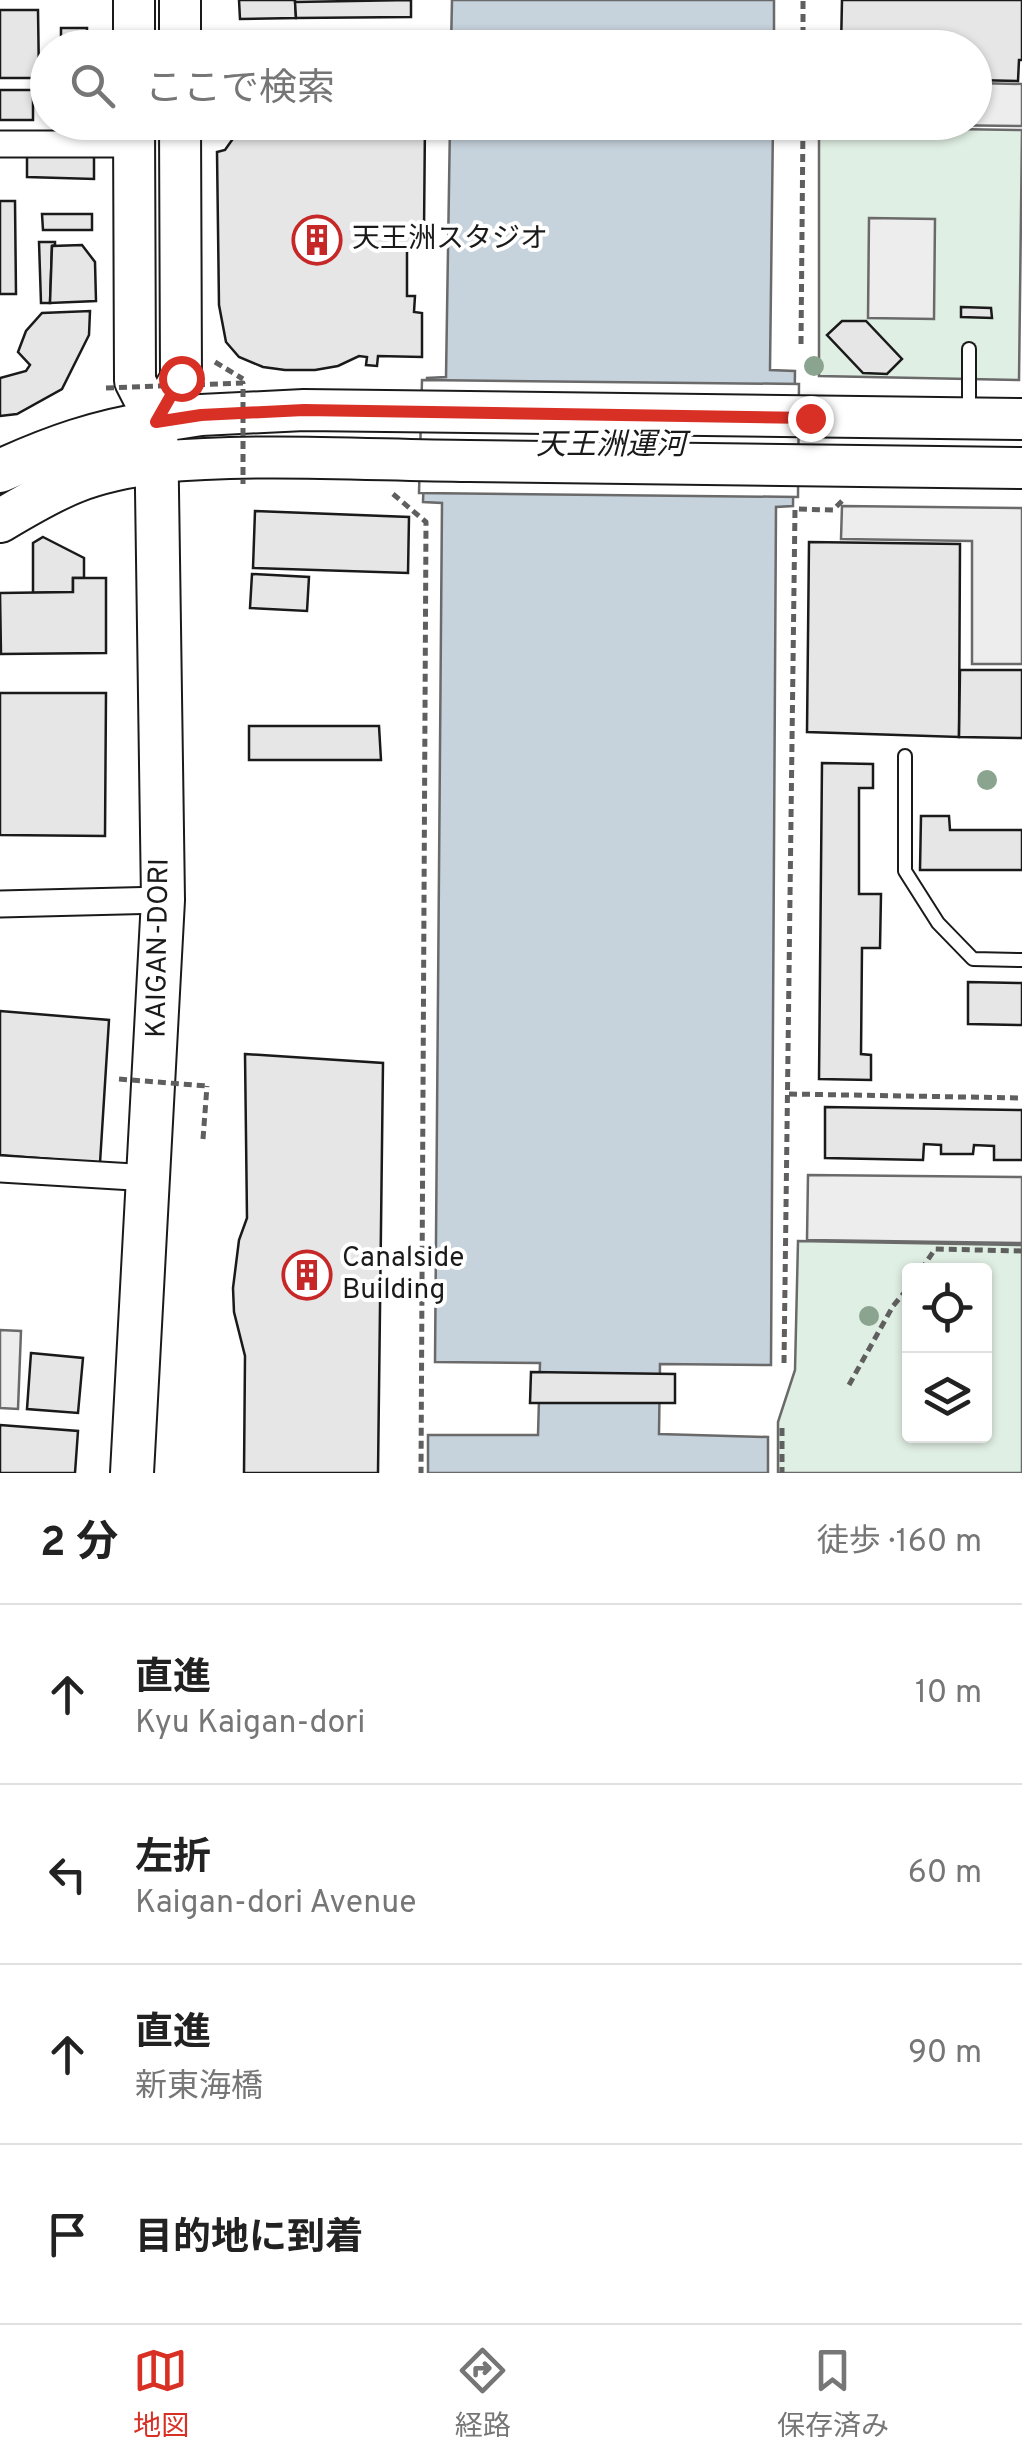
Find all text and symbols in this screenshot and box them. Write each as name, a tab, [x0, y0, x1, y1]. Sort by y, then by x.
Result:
search box	[30, 30, 992, 140]
icon: search	[65, 58, 120, 113]
text: ここで検索	[145, 66, 335, 115]
building icon: 天王洲スタジオ	[291, 214, 343, 266]
place label: 天王洲スタジオ	[352, 222, 548, 258]
route start	[159, 356, 205, 402]
route end	[788, 396, 834, 442]
water label: 天王洲運河	[536, 428, 691, 465]
street label: KAIGAN-DORI	[139, 858, 179, 1038]
place label: Canalside Building	[342, 1241, 464, 1309]
building icon: Canalside Building	[281, 1249, 333, 1301]
map controls	[902, 1263, 992, 1443]
button: locate	[902, 1263, 992, 1353]
button: layers	[902, 1353, 992, 1443]
text: 2 分	[40, 1518, 118, 1571]
text: 徒歩 · 160 m	[817, 1523, 982, 1563]
text: 直進	[135, 1655, 211, 1704]
icon: ahead	[40, 1667, 95, 1722]
text: 10 m	[915, 1674, 982, 1714]
text: Kyu Kaigan-dori	[135, 1704, 366, 1744]
text: 左折	[135, 1835, 211, 1884]
icon: left	[40, 1847, 95, 1902]
text: 60 m	[908, 1854, 982, 1894]
text: Kaigan-dori Avenue	[135, 1884, 416, 1924]
text: 直進	[135, 2010, 211, 2059]
icon: ahead	[40, 2027, 95, 2082]
text: 90 m	[908, 2034, 982, 2074]
text: 新東海橋	[135, 2068, 263, 2108]
icon: arrive	[40, 2207, 95, 2262]
text: 目的地に到着	[135, 2215, 363, 2264]
tab: 地図	[133, 2343, 189, 2446]
tab: 経路	[455, 2343, 511, 2446]
tab: 保存済み	[777, 2343, 889, 2446]

